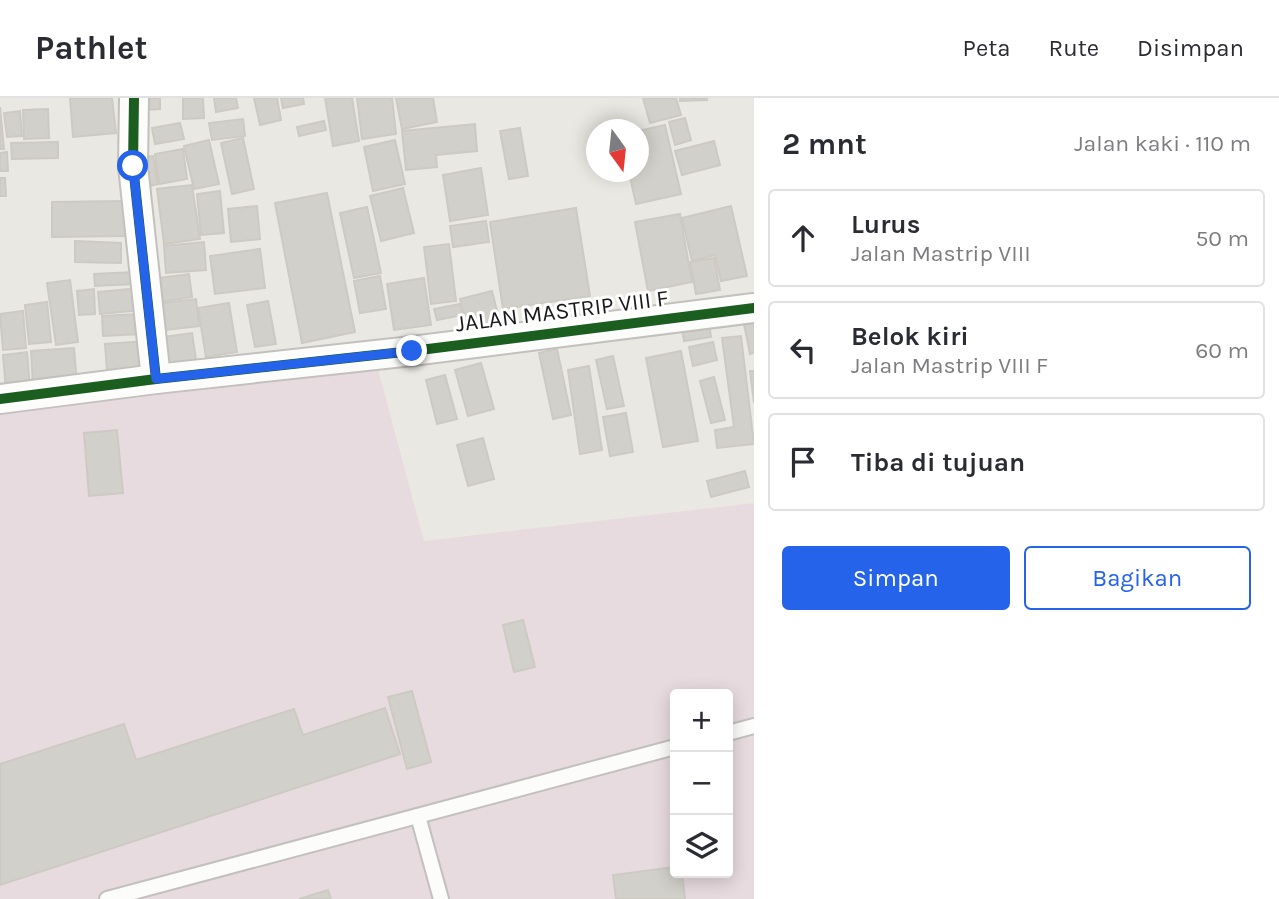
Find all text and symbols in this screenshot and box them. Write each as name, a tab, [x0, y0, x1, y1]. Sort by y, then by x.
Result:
text: Pathlet	[35, 29, 148, 67]
text: Peta	[963, 34, 1010, 62]
text: Rute	[1048, 34, 1099, 62]
text: Disimpan	[1137, 34, 1244, 62]
north arrow	[586, 119, 649, 182]
text: 2 mnt	[782, 126, 867, 162]
text: Jalan kaki · 110 m	[1074, 130, 1251, 157]
route start	[117, 150, 148, 181]
text: Lurus	[851, 209, 920, 240]
icon: ahead	[784, 219, 822, 257]
text: 50 m	[1195, 225, 1249, 252]
text: Jalan Mastrip VIII	[851, 240, 1031, 267]
street label: JALAN MASTRIP VIII F	[454, 285, 670, 337]
text: Belok kiri	[851, 321, 969, 352]
icon: left	[784, 331, 822, 369]
route end	[396, 335, 427, 366]
text: 60 m	[1195, 337, 1249, 364]
text: Jalan Mastrip VIII F	[851, 352, 1048, 379]
icon: arrive	[784, 443, 822, 481]
text: Tiba di tujuan	[851, 447, 1025, 478]
button: Simpan	[782, 546, 1010, 610]
button: Bagikan	[1024, 546, 1251, 610]
map controls	[670, 689, 733, 878]
button: +	[670, 689, 733, 752]
button: −	[670, 752, 733, 815]
button: layers	[670, 815, 733, 878]

